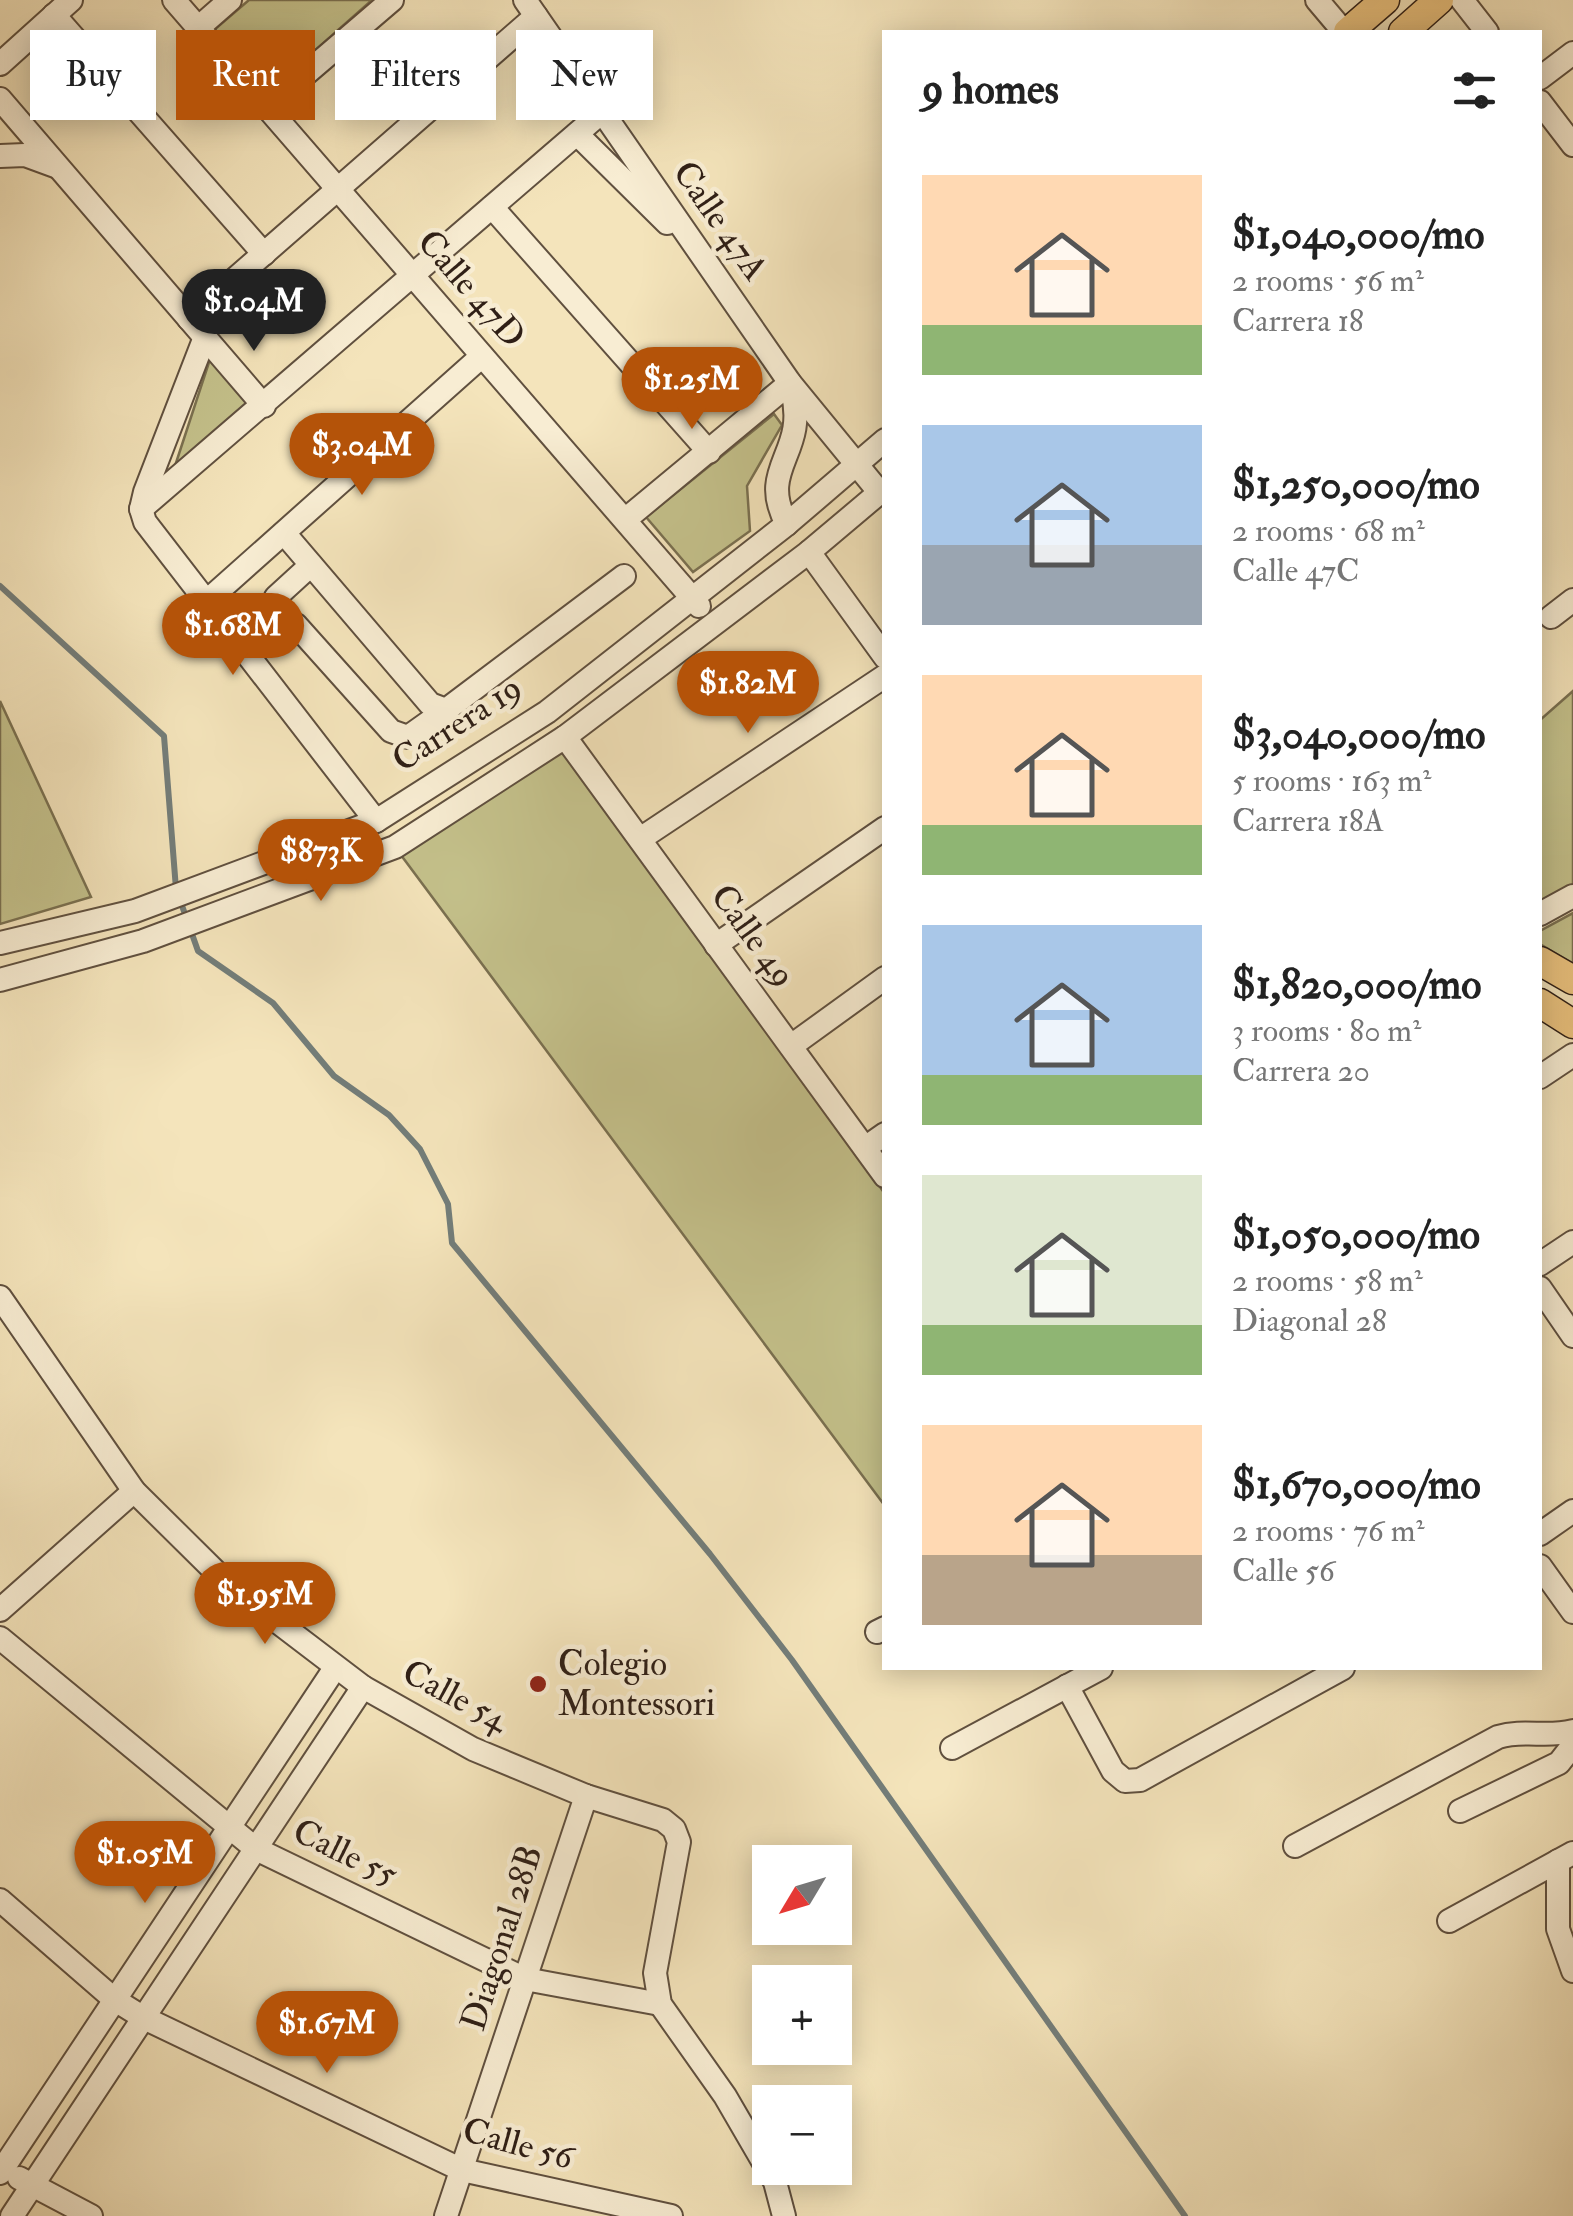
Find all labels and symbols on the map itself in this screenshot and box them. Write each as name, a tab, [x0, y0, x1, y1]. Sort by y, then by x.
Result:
street label: Calle 47A	[663, 153, 777, 289]
street label: Calle 47D	[408, 221, 534, 357]
pin: $1.04M	[173, 269, 335, 354]
pin: $1.25M	[611, 347, 773, 432]
pin: $3.04M	[281, 413, 443, 498]
pin: $1.68M	[152, 593, 314, 678]
pin: $1.82M	[667, 651, 829, 736]
street label: Carrera 19	[384, 666, 530, 782]
pin: $873K	[251, 819, 391, 904]
street label: Calle 49	[701, 876, 805, 996]
pin: $1.95M	[184, 1562, 346, 1647]
place label: Colegio Montessori	[558, 1642, 715, 1726]
street label: Calle 54	[395, 1650, 517, 1743]
marker: Colegio Montessori	[527, 1673, 549, 1695]
street label: Calle 55	[286, 1809, 405, 1897]
pin: $1.05M	[64, 1821, 226, 1906]
street label: Diagonal 28B	[451, 1840, 553, 2036]
north arrow	[752, 1845, 852, 1945]
pin: $1.67M	[246, 1991, 408, 2076]
street label: Calle 56	[458, 2108, 580, 2180]

